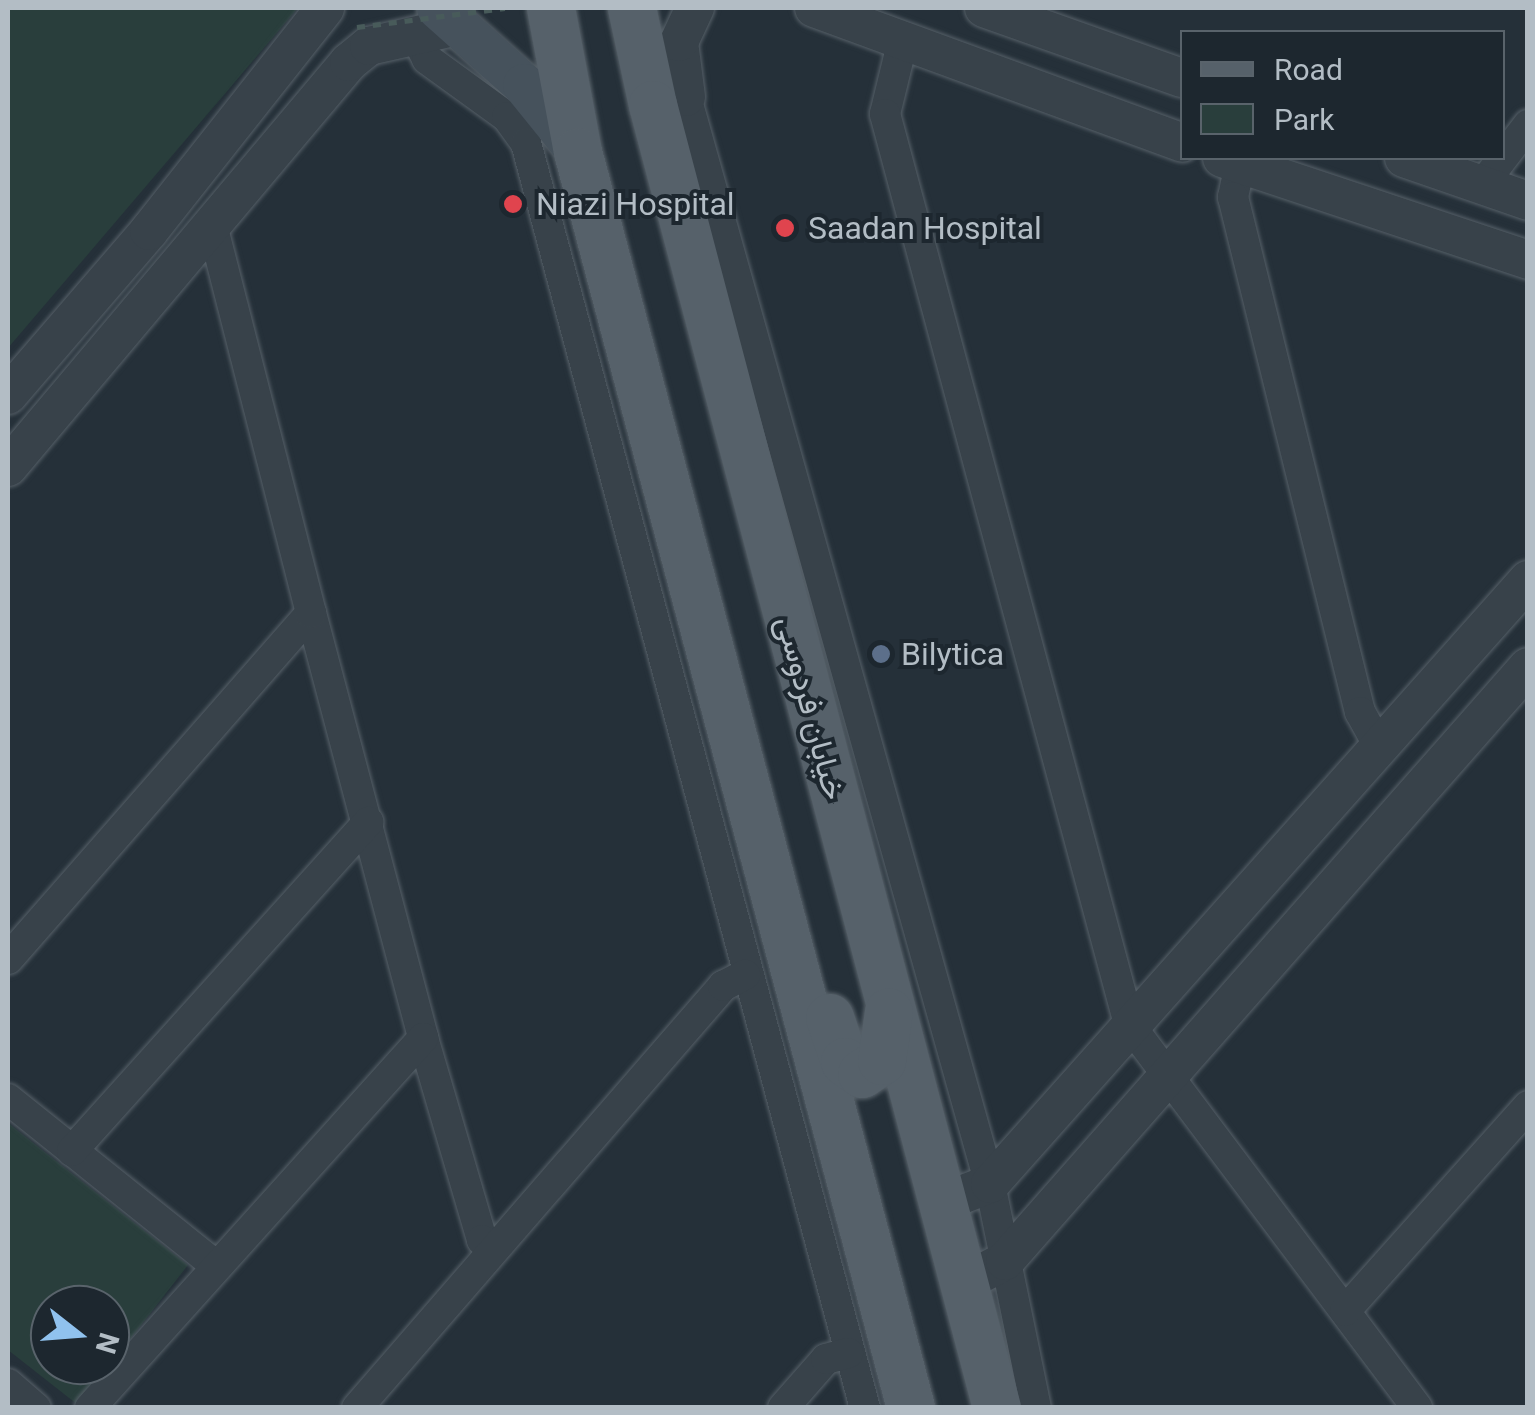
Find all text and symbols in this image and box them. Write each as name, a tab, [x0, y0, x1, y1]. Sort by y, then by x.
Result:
legend	[1180, 30, 1505, 160]
text: Road	[1274, 52, 1343, 87]
text: Park	[1274, 102, 1334, 137]
place label: Niazi Hospital	[536, 185, 735, 223]
marker: Niazi Hospital	[500, 191, 526, 217]
place label: Saadan Hospital	[808, 209, 1042, 247]
marker: Saadan Hospital	[772, 215, 798, 241]
street label: خیابان فردوسی	[768, 612, 854, 804]
place label: Bilytica	[901, 635, 1004, 673]
marker: Bilytica	[870, 643, 892, 665]
north arrow	[30, 1285, 130, 1385]
text: N	[89, 1329, 126, 1358]

